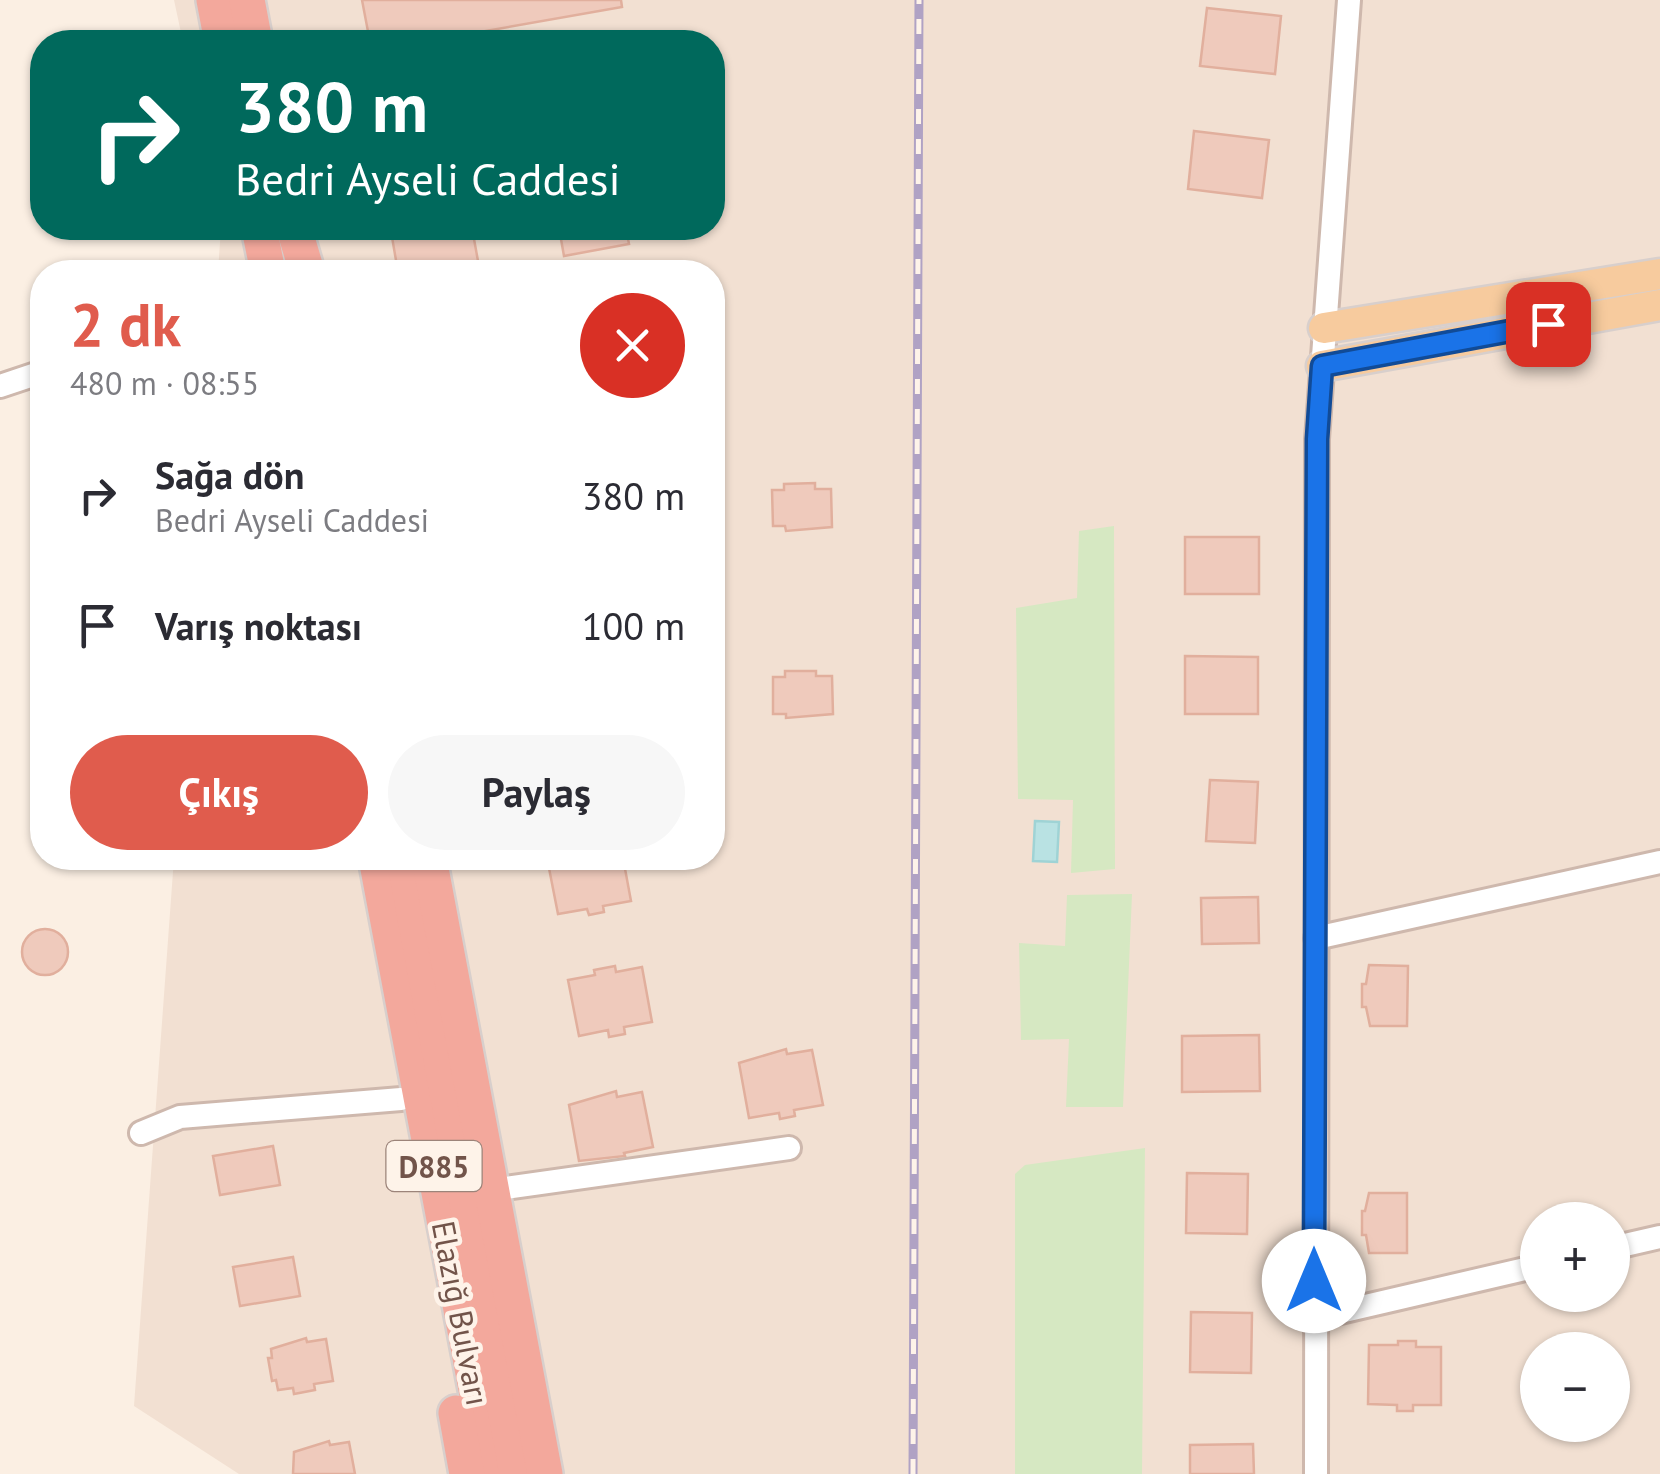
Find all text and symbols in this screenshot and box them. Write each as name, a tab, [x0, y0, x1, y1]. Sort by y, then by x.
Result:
text: 380 m	[235, 61, 428, 151]
icon: right	[70, 70, 200, 200]
text: Bedri Ayseli Caddesi	[235, 149, 621, 207]
pin	[1506, 282, 1591, 367]
text: 2 dk	[70, 285, 181, 363]
button: close	[580, 293, 685, 398]
icon: arrive	[1521, 297, 1576, 352]
text: 480 m · 08:55	[70, 362, 259, 404]
text: Sağa dön	[155, 450, 304, 499]
icon: right	[70, 468, 125, 523]
text: 380 m	[582, 471, 685, 520]
text: Bedri Ayseli Caddesi	[155, 499, 429, 541]
icon: arrive	[70, 598, 125, 653]
text: Varış noktası	[155, 601, 362, 650]
text: 100 m	[582, 601, 685, 650]
button: Çıkış	[70, 735, 368, 850]
button: Paylaş	[388, 735, 685, 850]
road number: D885	[386, 1141, 482, 1191]
map controls	[1520, 1202, 1630, 1442]
button: +	[1520, 1202, 1630, 1312]
street label: Elazığ Bulvarı	[423, 1217, 499, 1409]
position arrow	[1262, 1229, 1366, 1333]
button: −	[1520, 1332, 1630, 1442]

